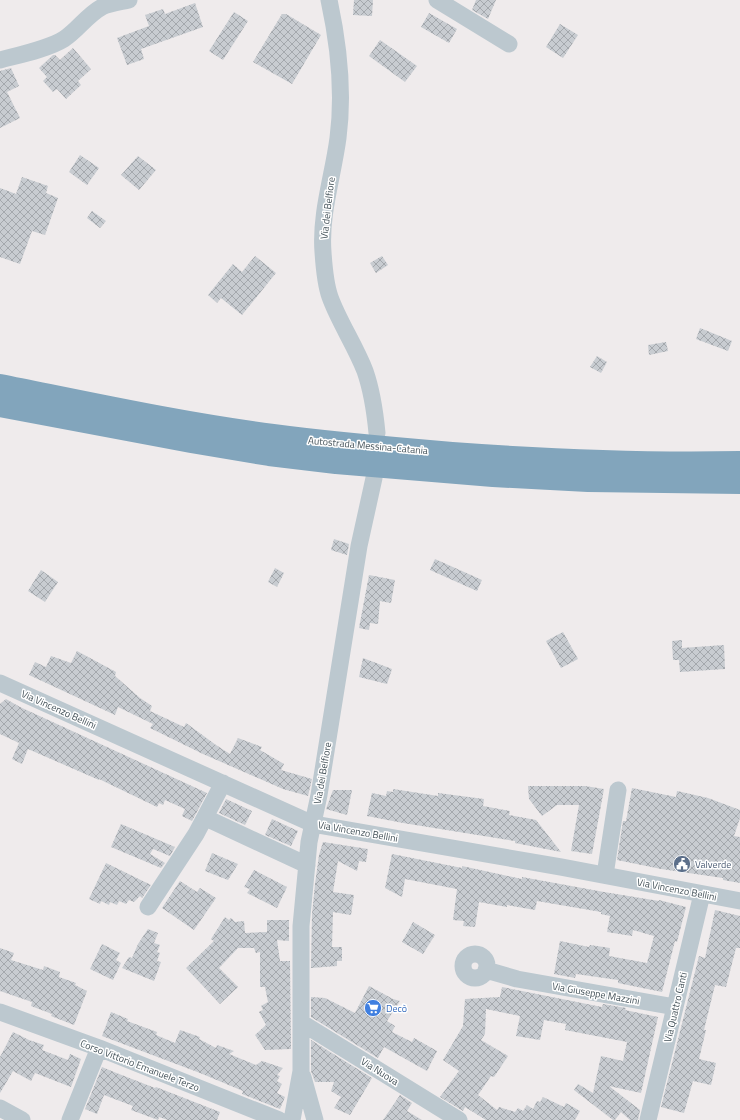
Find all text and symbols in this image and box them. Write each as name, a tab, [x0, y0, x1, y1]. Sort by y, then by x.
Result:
street label: Via dei Belfiore	[316, 176, 339, 240]
street label: Autostrada Messina-Catania	[307, 433, 429, 458]
street label: Via Vincenzo Bellini	[19, 686, 99, 733]
street label: Via dei Belfiore	[310, 741, 335, 805]
street label: Via Vincenzo Bellini	[317, 817, 399, 846]
public building icon: Valverde	[672, 854, 692, 874]
place label: Valverde	[695, 857, 731, 872]
street label: Via Vincenzo Bellini	[636, 874, 718, 905]
street label: Via Quattro Canti	[660, 971, 691, 1044]
street label: Via Giuseppe Mazzini	[551, 978, 641, 1009]
supermarket icon: Decò	[363, 998, 383, 1018]
place label: Decò	[386, 1001, 407, 1016]
street label: Corso Vittorio Emanuele Terzo	[78, 1036, 202, 1095]
street label: Via Nuova	[358, 1054, 402, 1089]

